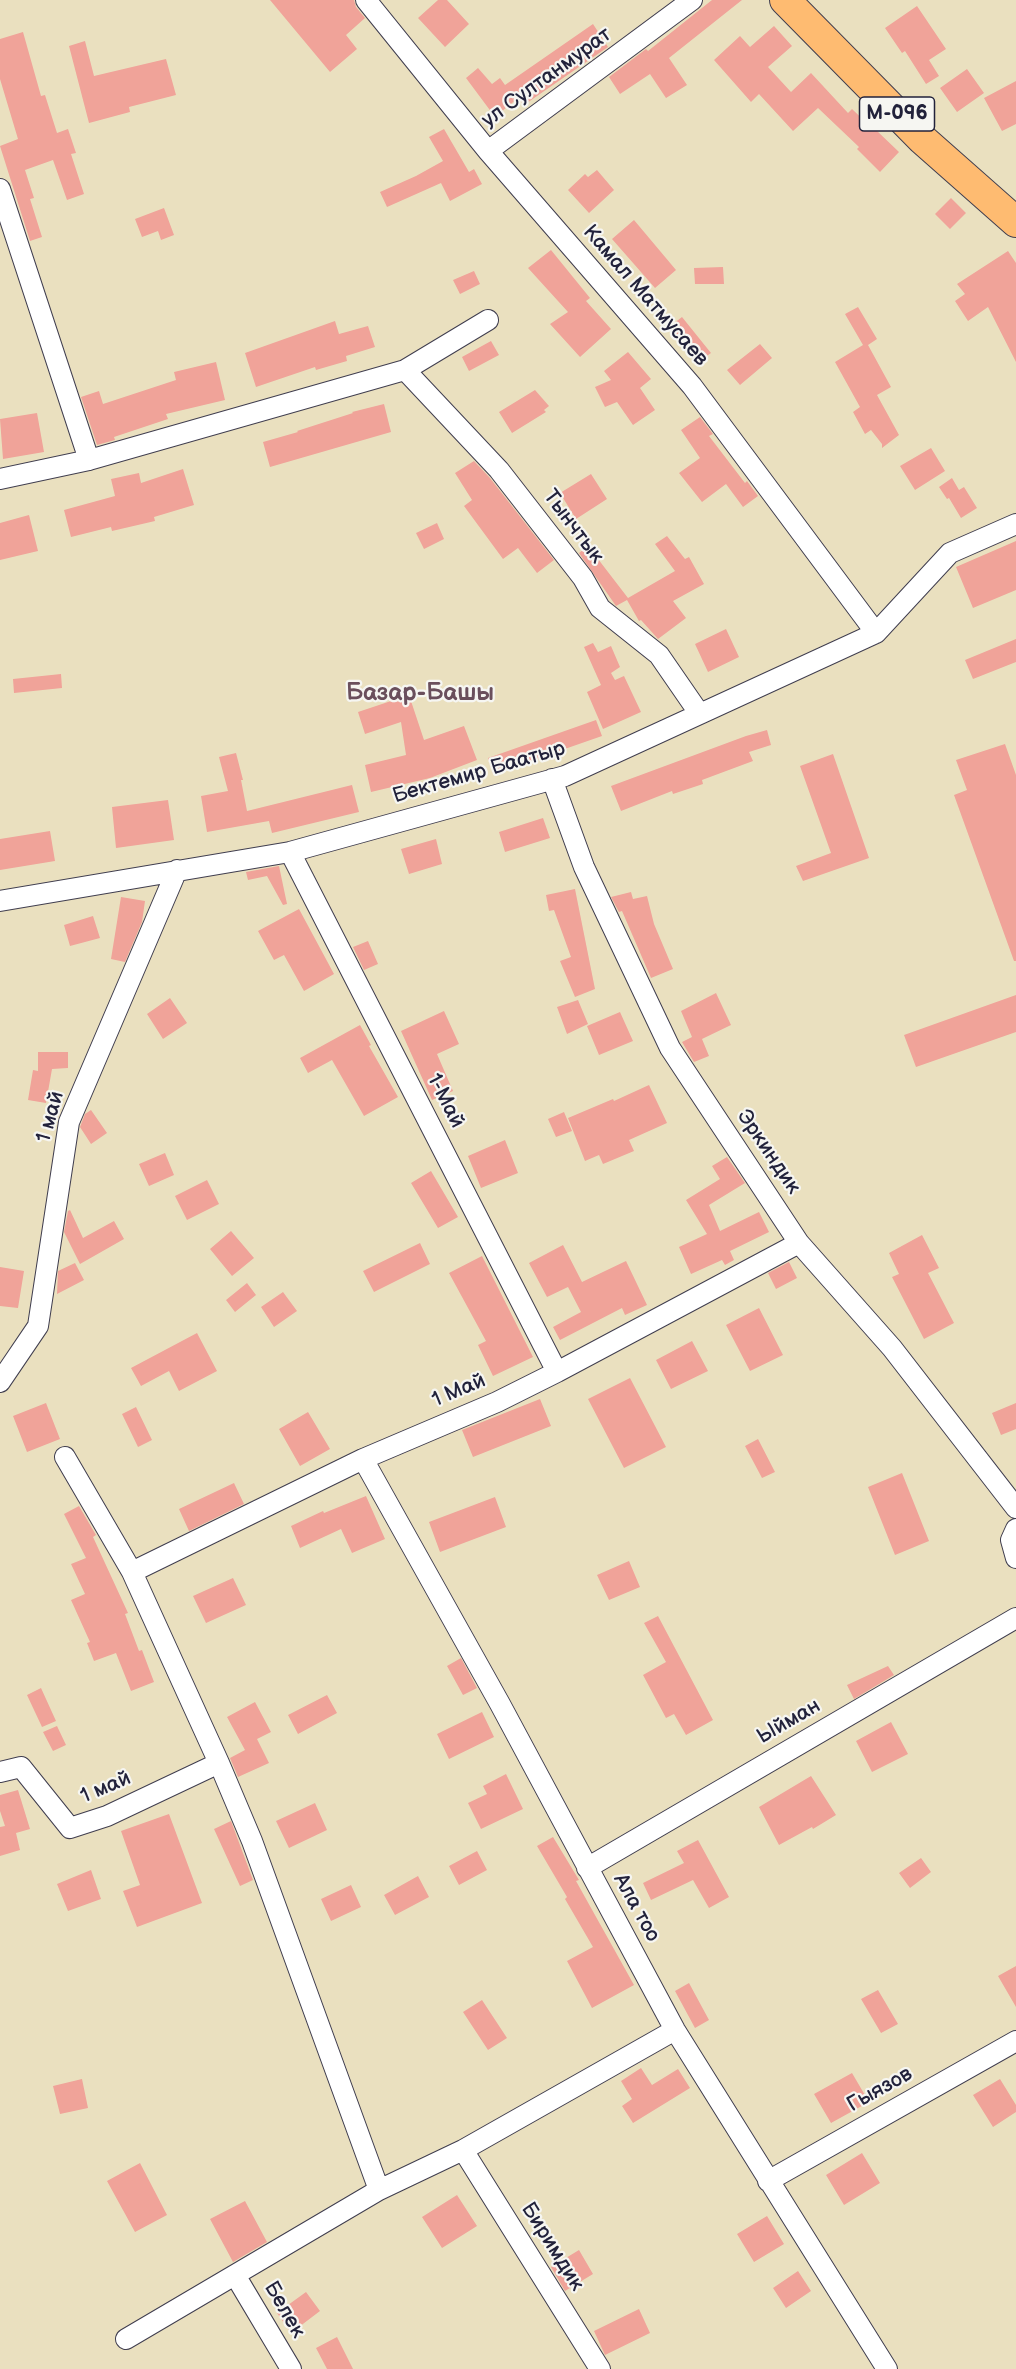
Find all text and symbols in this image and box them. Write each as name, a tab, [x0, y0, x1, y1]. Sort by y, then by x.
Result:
street label: ул Султанмурат	[477, 22, 617, 134]
road number: М-096	[860, 97, 934, 131]
street label: Камал Матмусаев	[577, 220, 713, 372]
street label: Тынчтык	[537, 485, 609, 569]
district label: Базар-Башы	[346, 680, 494, 708]
street label: Бектемир Баатыр	[390, 736, 568, 810]
street label: 1-Май	[421, 1070, 469, 1132]
street label: 1 май	[32, 1089, 70, 1145]
street label: Эркиндик	[731, 1105, 805, 1199]
street label: 1 Май	[428, 1369, 490, 1413]
street label: Ыйман	[753, 1694, 825, 1750]
street label: 1 май	[77, 1766, 135, 1810]
street label: Ала тоо	[607, 1870, 665, 1946]
street label: Гыязов	[843, 2062, 917, 2118]
street label: Биримдик	[515, 2198, 589, 2296]
street label: Белек	[258, 2277, 310, 2343]

